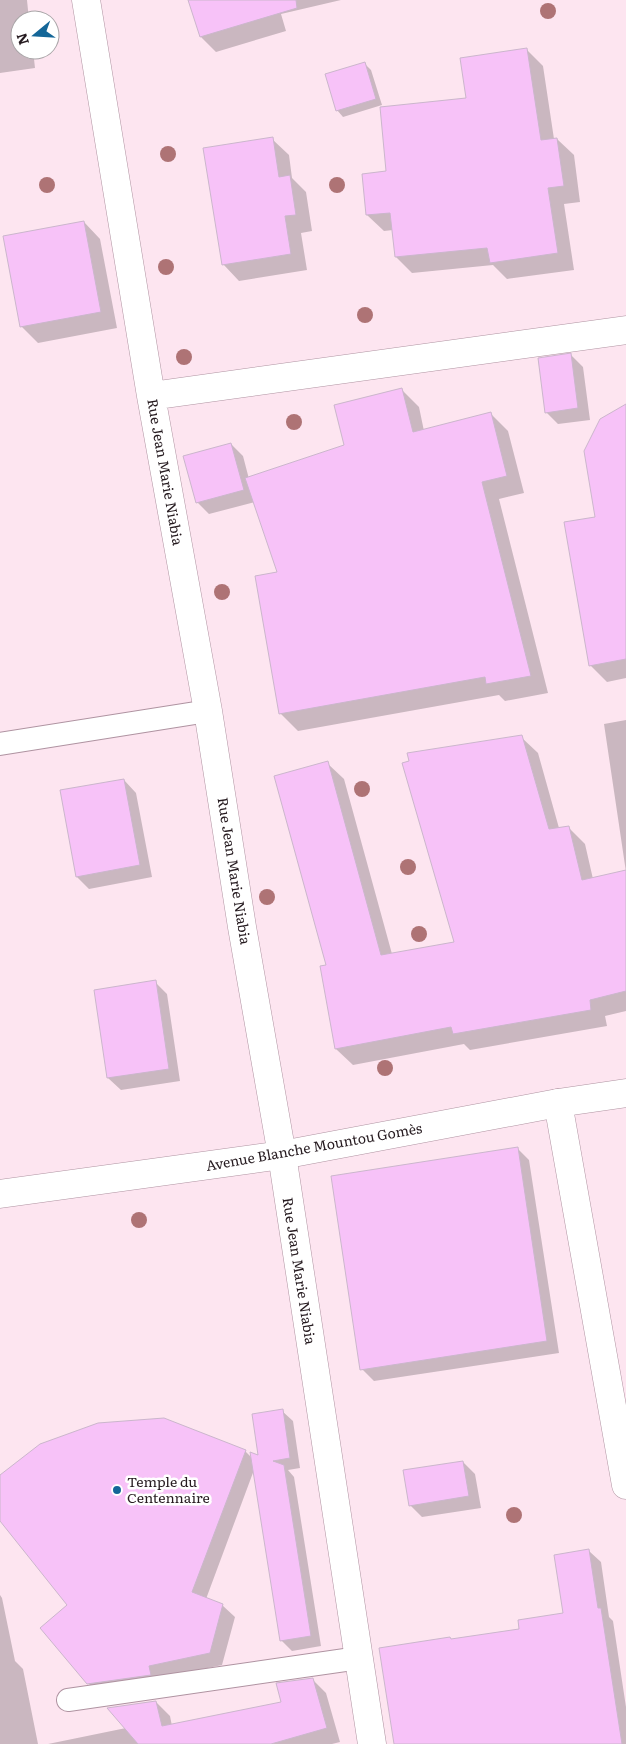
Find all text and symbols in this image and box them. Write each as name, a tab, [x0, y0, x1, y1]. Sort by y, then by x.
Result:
north arrow	[10, 10, 60, 60]
text: N	[10, 30, 33, 48]
street label: Rue Jean Marie Niabia	[143, 397, 189, 547]
street label: Rue Jean Marie Niabia	[213, 796, 257, 946]
street label: Avenue Blanche Mountou Gomès	[204, 1117, 423, 1175]
street label: Rue Jean Marie Niabia	[278, 1196, 322, 1346]
place label: Temple du Centennaire	[127, 1471, 210, 1507]
marker: Temple du Centennaire	[111, 1484, 123, 1496]

